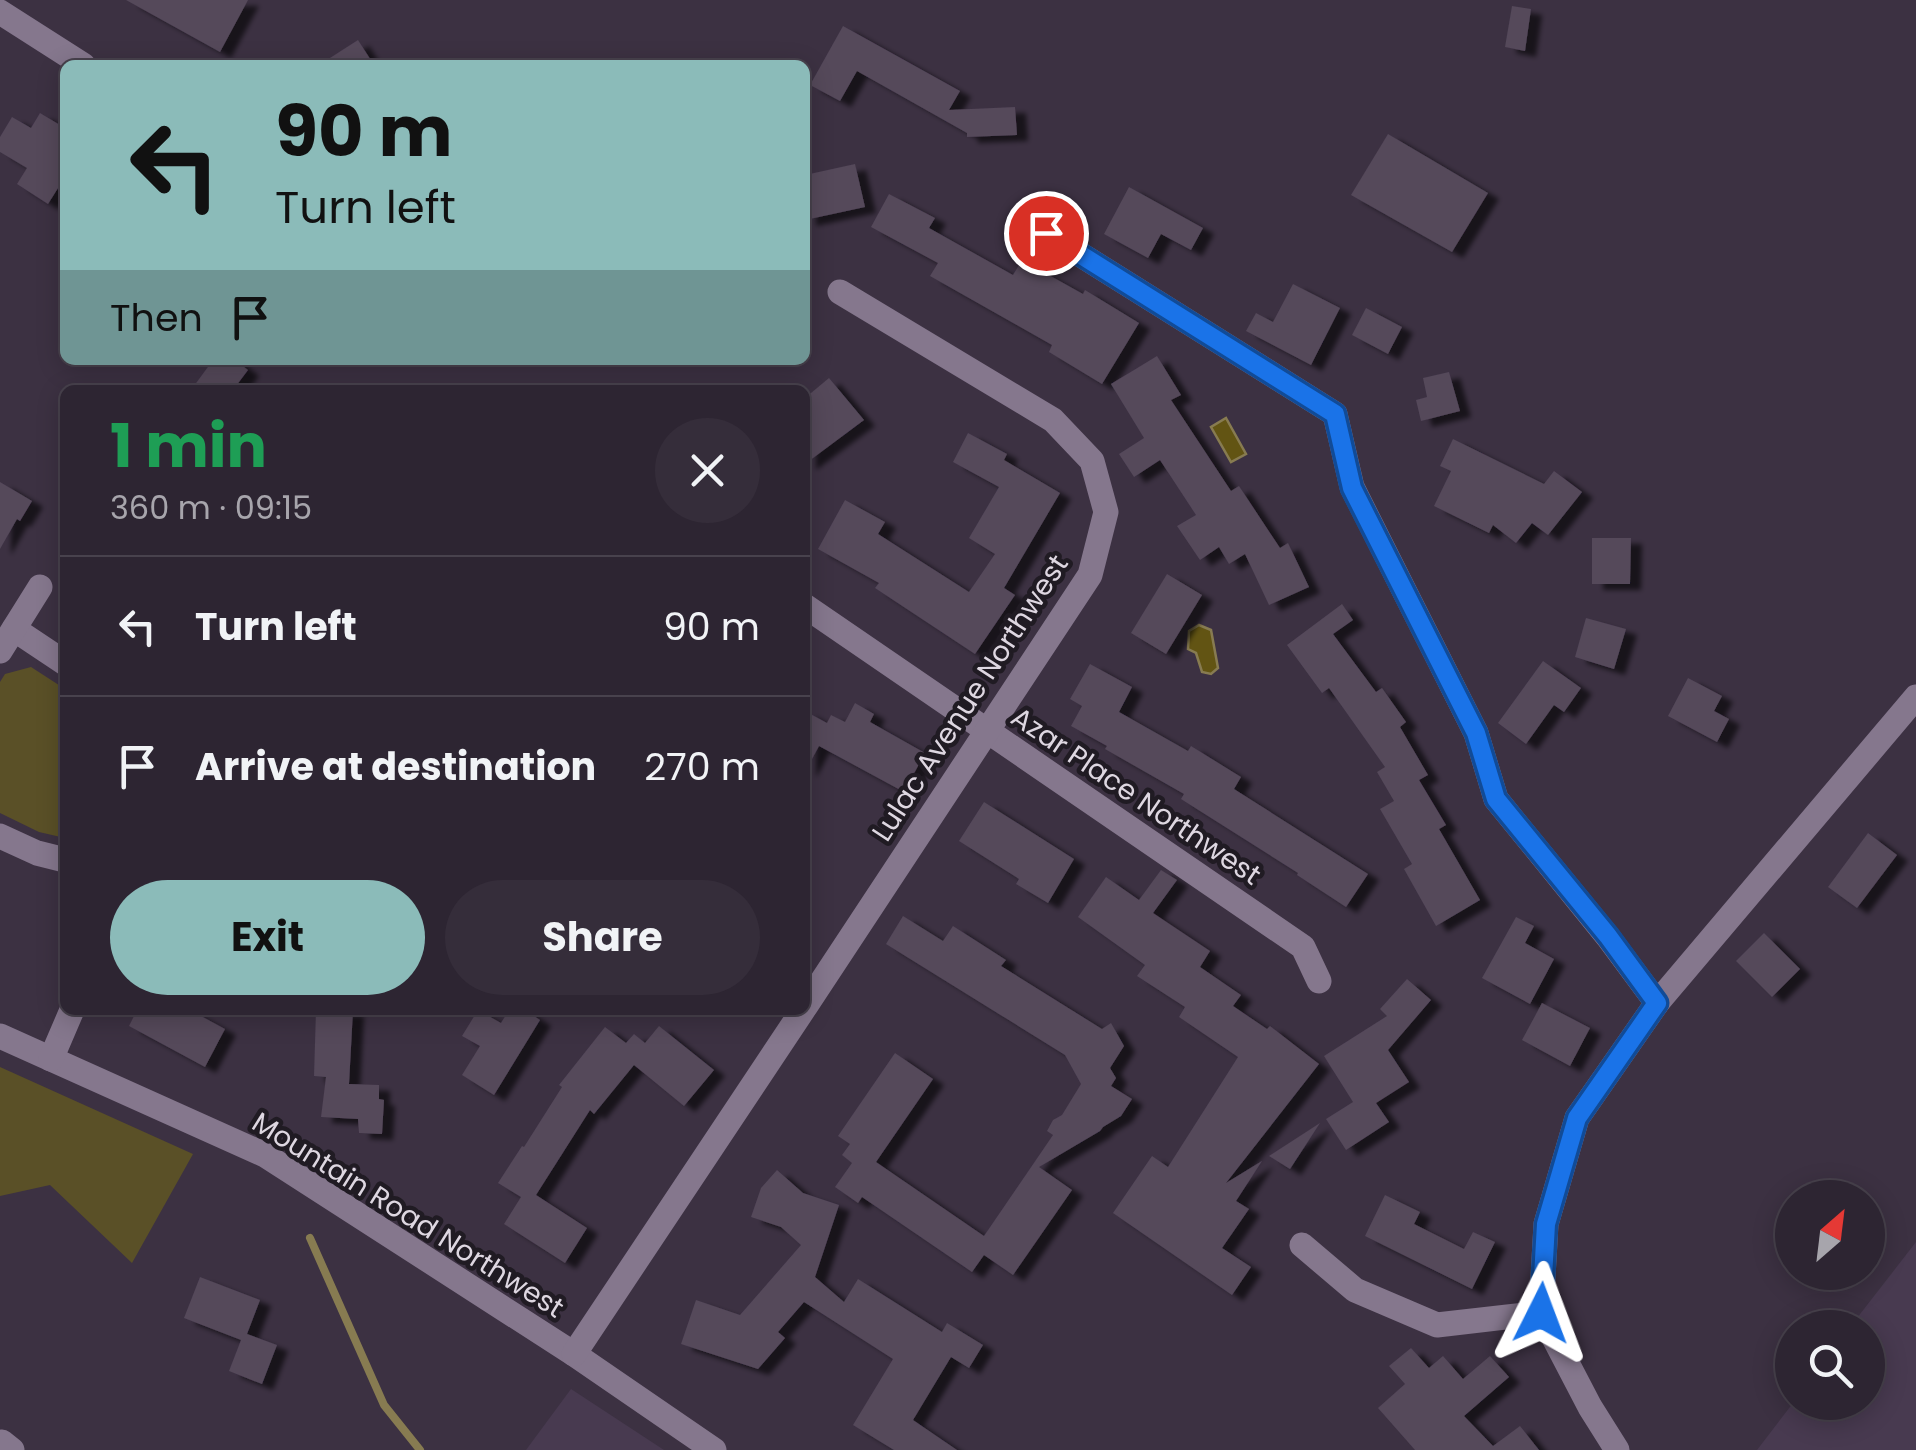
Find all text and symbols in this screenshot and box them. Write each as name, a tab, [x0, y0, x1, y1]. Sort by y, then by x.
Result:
text: 90 m	[275, 82, 453, 181]
icon: left	[110, 100, 240, 230]
text: Turn left	[275, 176, 456, 239]
pin	[1004, 191, 1089, 276]
icon: arrive	[1019, 206, 1074, 261]
icon: arrive	[223, 290, 278, 345]
text: Then	[110, 291, 203, 344]
text: 1 min	[110, 404, 267, 488]
button: close	[655, 418, 760, 523]
text: 360 m · 09:15	[110, 485, 312, 530]
street label: Lulac Avenue Northwest	[863, 547, 1077, 849]
icon: left	[110, 599, 165, 654]
text: Turn left	[195, 600, 357, 653]
text: 90 m	[663, 600, 760, 653]
street label: Azar Place Northwest	[1003, 698, 1269, 894]
icon: arrive	[110, 739, 165, 794]
text: Arrive at destination	[195, 740, 596, 793]
text: 270 m	[644, 740, 760, 793]
button: Exit	[110, 880, 425, 995]
button: Share	[445, 880, 760, 995]
street label: Mountain Road Northwest	[245, 1103, 571, 1327]
north arrow	[1775, 1180, 1885, 1290]
map controls	[1775, 1180, 1885, 1420]
position arrow	[1489, 1261, 1593, 1365]
button: search	[1775, 1310, 1885, 1420]

